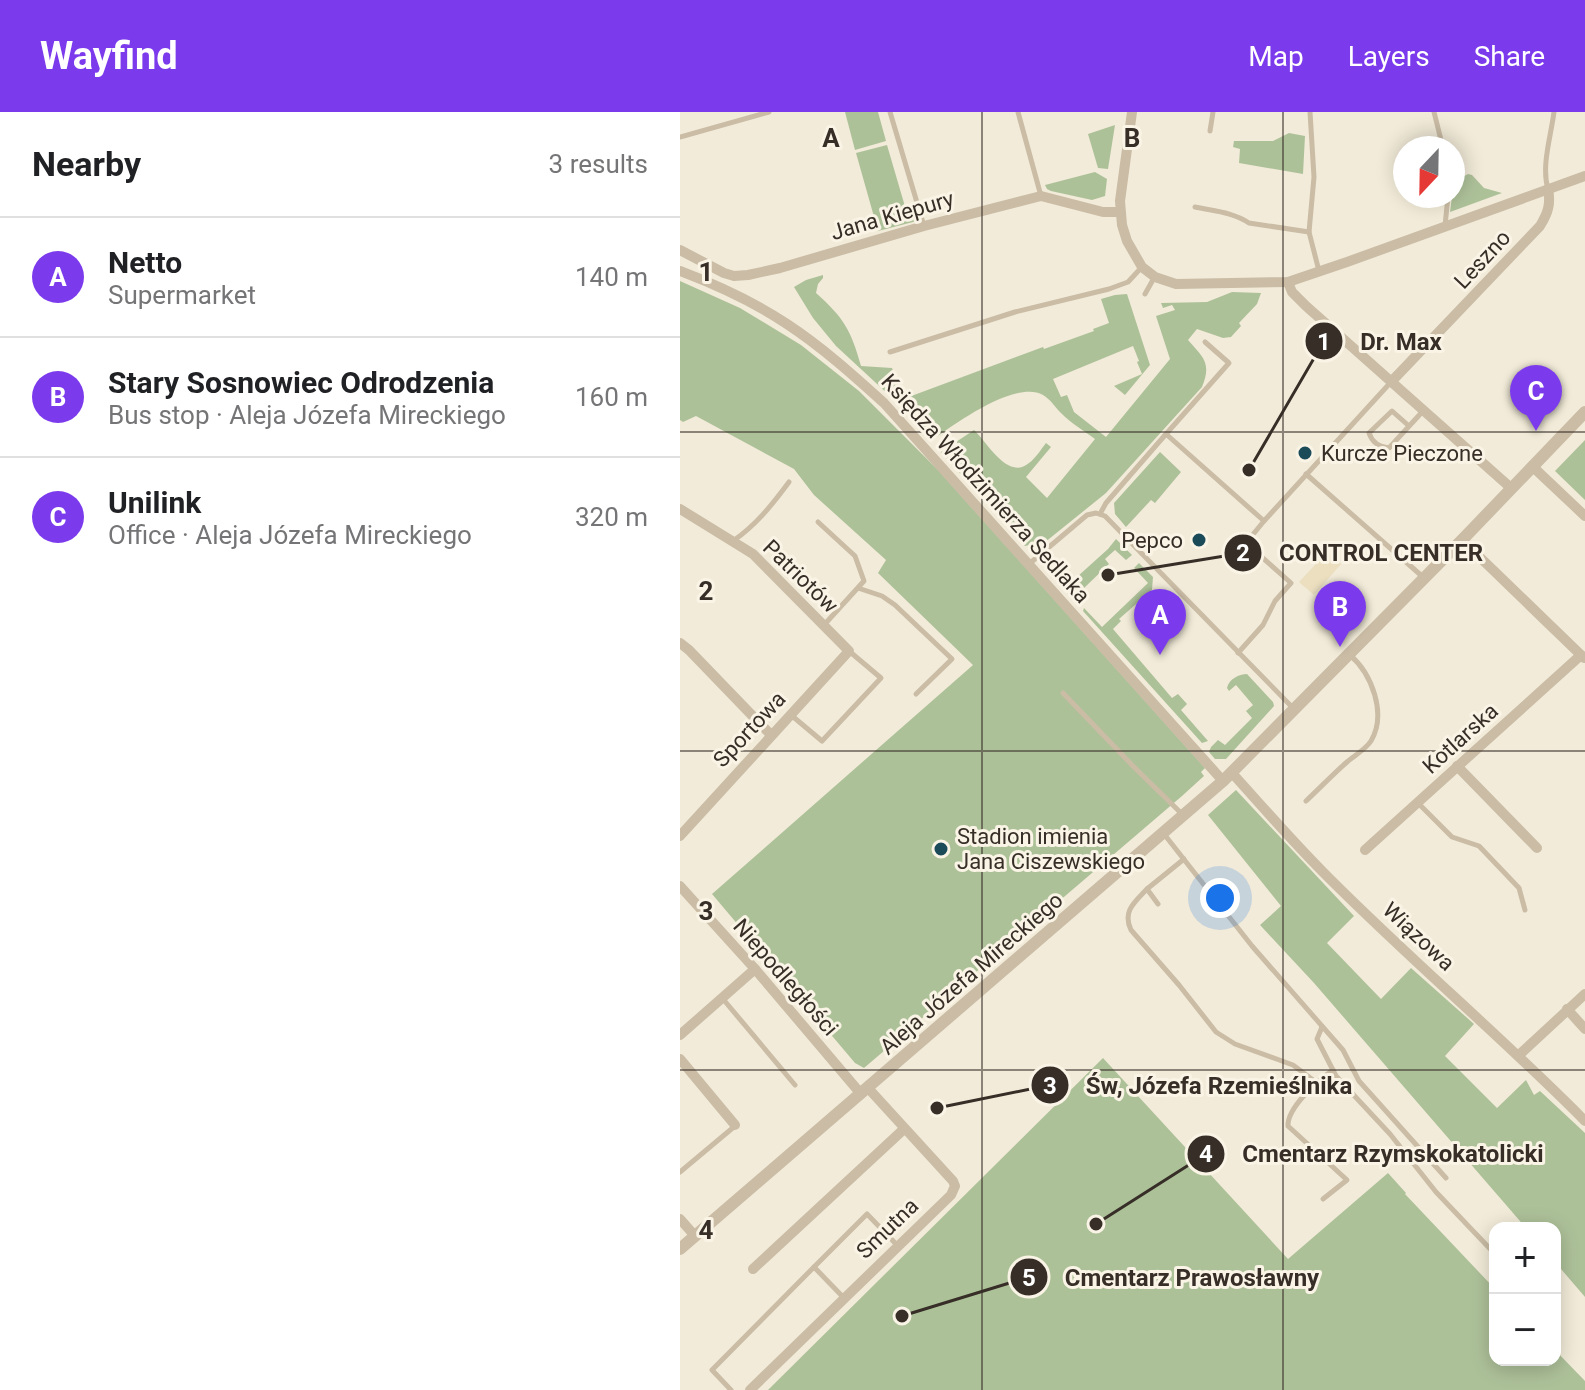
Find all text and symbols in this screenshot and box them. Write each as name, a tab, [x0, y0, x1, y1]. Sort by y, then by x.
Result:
text: Wayfind	[40, 34, 178, 78]
text: Map	[1248, 40, 1304, 73]
text: Layers	[1348, 40, 1430, 73]
text: Share	[1474, 40, 1545, 73]
text: A	[822, 123, 840, 153]
text: B	[1124, 123, 1140, 153]
north arrow	[1393, 136, 1465, 208]
text: Nearby	[32, 144, 141, 184]
text: 3 results	[549, 149, 648, 179]
street label: Jana Kiepury	[828, 186, 957, 245]
street label: Leszno	[1449, 225, 1516, 294]
text: Netto	[108, 245, 182, 280]
text: 1	[699, 257, 713, 287]
text: A	[49, 262, 67, 292]
text: 140 m	[575, 262, 648, 292]
text: Supermarket	[108, 280, 256, 310]
callout: Dr. Max	[1304, 317, 1458, 365]
text: 1	[1317, 328, 1331, 356]
text: Dr. Max	[1360, 328, 1443, 356]
text: Stary Sosnowiec Odrodzenia	[108, 365, 494, 400]
pin: C	[1510, 365, 1562, 431]
street label: Księdza Włodzimierza Sedlaka	[876, 369, 1095, 608]
text: B	[50, 382, 66, 412]
text: 160 m	[575, 382, 648, 412]
text: Bus stop · Aleja Józefa Mireckiego	[108, 400, 506, 430]
place label: Kurcze Pieczone	[1321, 441, 1483, 466]
marker: Kurcze Pieczone	[1296, 444, 1314, 462]
text: Unilink	[108, 485, 201, 520]
text: C	[49, 502, 67, 532]
text: 320 m	[575, 502, 648, 532]
text: Office · Aleja Józefa Mireckiego	[108, 520, 472, 550]
place label: Pepco	[1121, 528, 1183, 553]
callout: CONTROL CENTER	[1223, 529, 1499, 577]
marker: Pepco	[1190, 531, 1208, 549]
street label: Patriotów	[758, 535, 844, 618]
text: 2	[1236, 539, 1250, 567]
text: CONTROL CENTER	[1279, 539, 1483, 567]
text: 2	[699, 576, 713, 606]
pin: B	[1314, 581, 1366, 647]
pin: A	[1134, 589, 1186, 655]
street label: Sportowa	[708, 686, 791, 772]
street label: Kotlarska	[1418, 698, 1503, 779]
place label: Stadion imienia Jana Ciszewskiego	[957, 824, 1145, 874]
marker: Stadion imienia Jana Ciszewskiego	[932, 840, 950, 858]
your location	[1200, 878, 1240, 918]
street label: Aleja Józefa Mireckiego	[875, 887, 1068, 1060]
text: 3	[699, 896, 713, 926]
street label: Wiązowa	[1378, 897, 1460, 976]
street label: Niepodległości	[728, 914, 843, 1041]
callout: Św, Józefa Rzemieślnika	[1030, 1061, 1368, 1109]
text: 3	[1043, 1072, 1057, 1100]
text: Św, Józefa Rzemieślnika	[1086, 1072, 1352, 1100]
callout: Cmentarz Rzymskokatolicki	[1186, 1130, 1560, 1178]
text: 4	[1199, 1140, 1213, 1168]
text: Cmentarz Rzymskokatolicki	[1242, 1140, 1544, 1168]
street label: Smutna	[851, 1193, 923, 1264]
text: 4	[699, 1215, 714, 1245]
map controls	[1489, 1222, 1561, 1366]
button: +	[1489, 1222, 1561, 1294]
callout: Cmentarz Prawosławny	[1009, 1253, 1335, 1301]
text: 5	[1022, 1264, 1036, 1292]
text: Cmentarz Prawosławny	[1065, 1264, 1320, 1292]
button: −	[1489, 1294, 1561, 1366]

